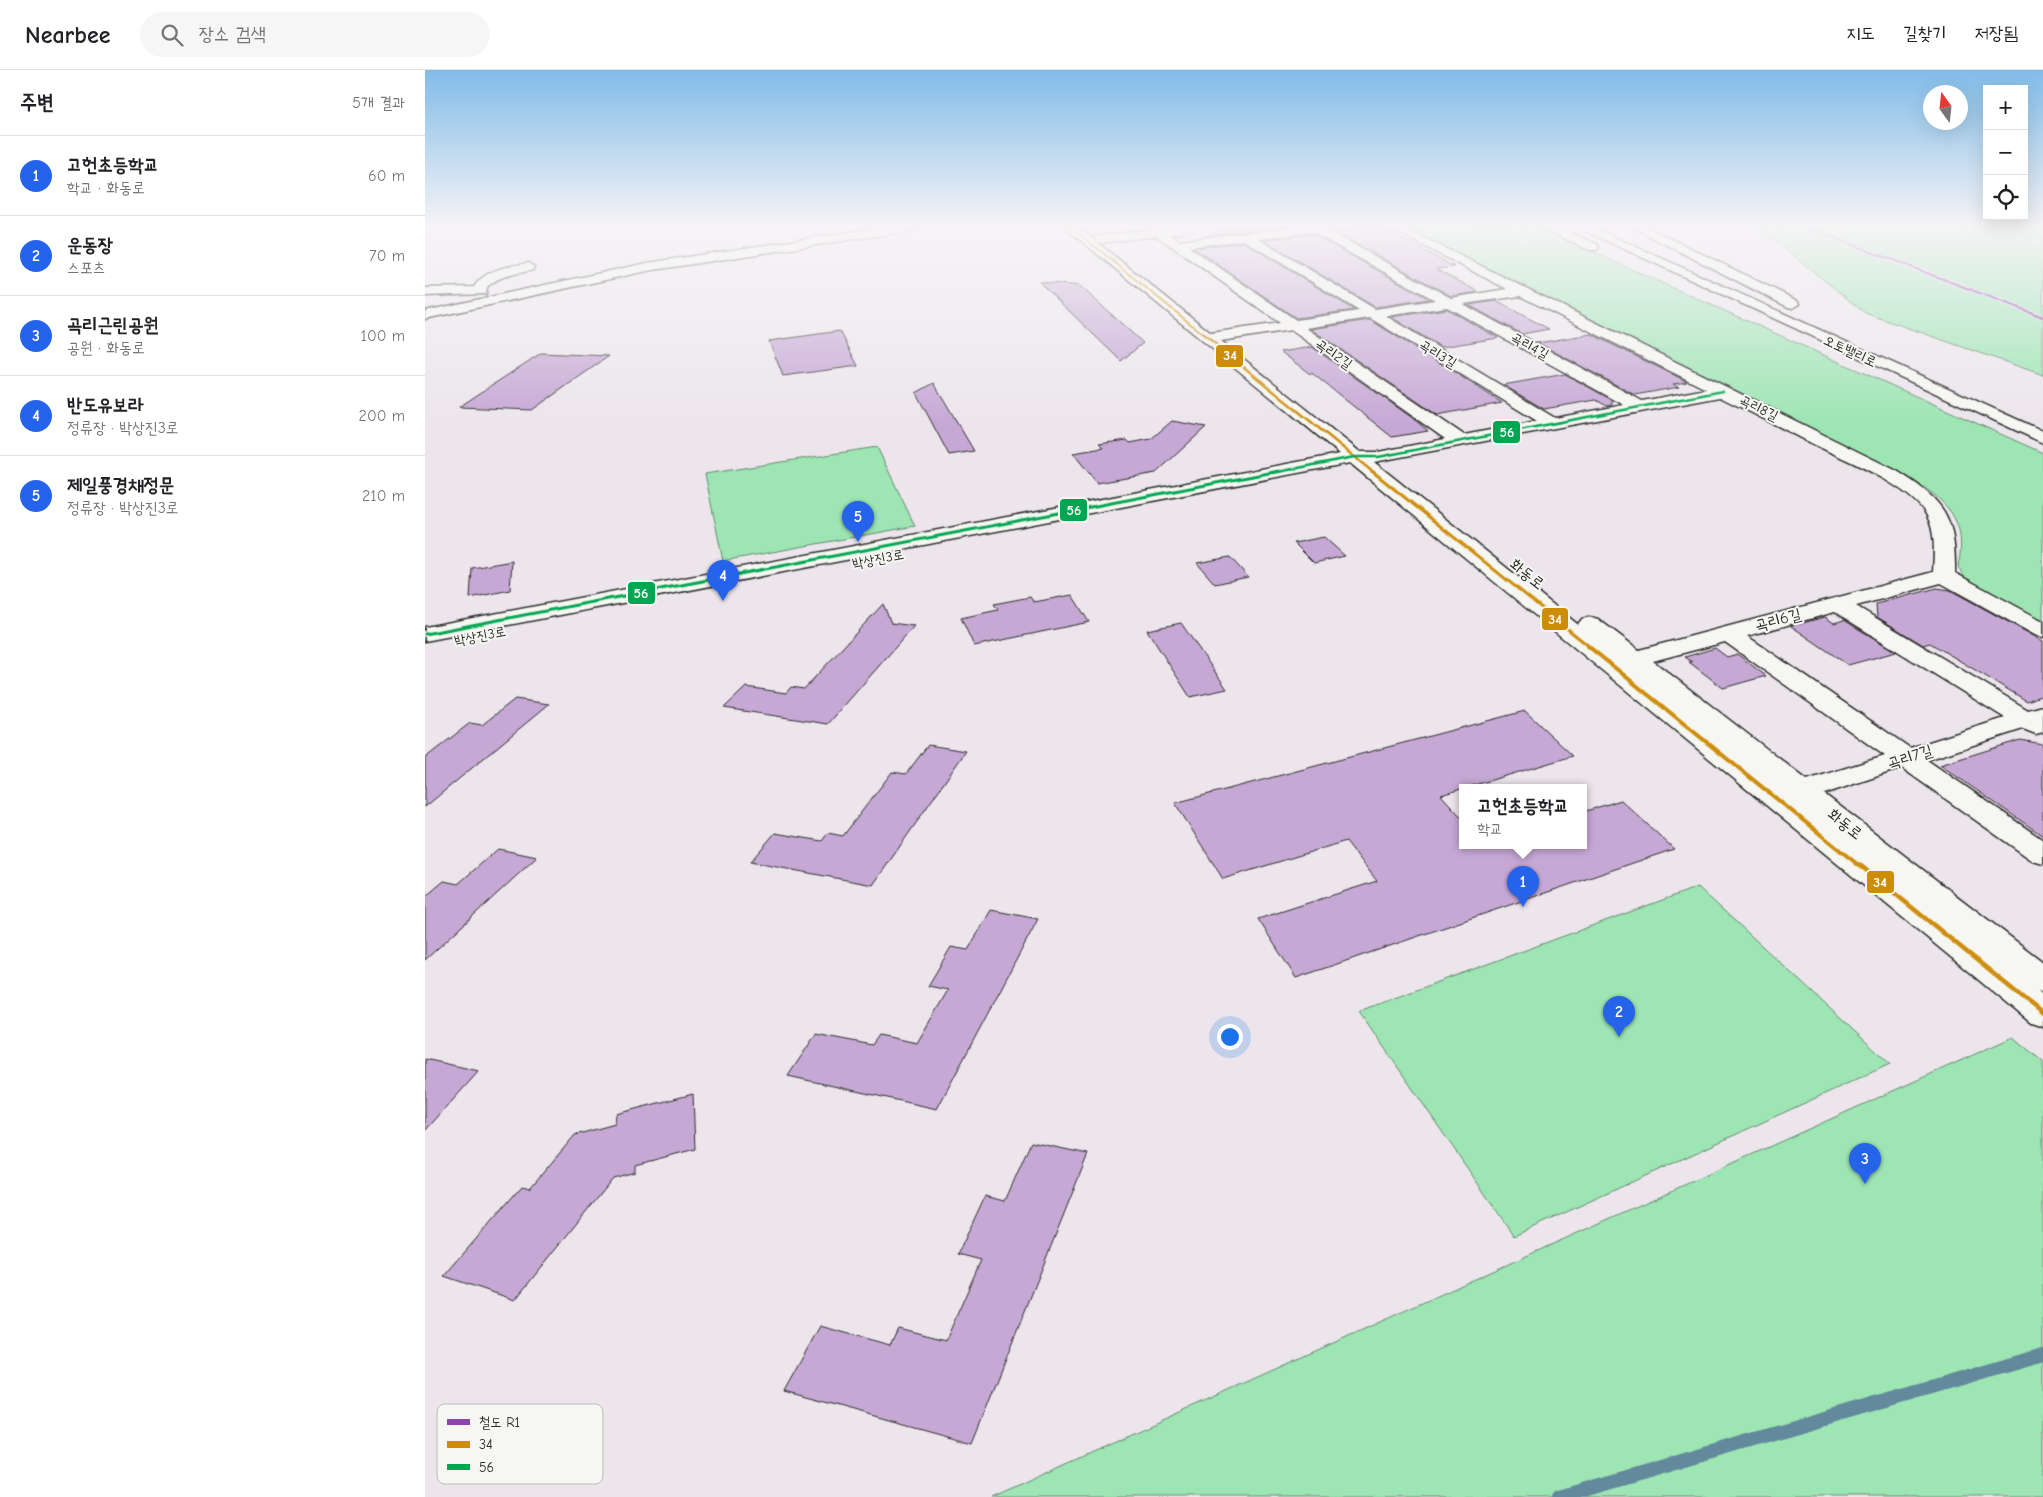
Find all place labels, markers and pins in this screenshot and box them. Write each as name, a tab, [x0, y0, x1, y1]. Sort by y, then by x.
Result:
pin: 5	[842, 501, 874, 542]
pin: 4	[707, 560, 739, 601]
pin: 1	[1507, 866, 1539, 907]
pin: 2	[1603, 996, 1635, 1037]
pin: 3	[1849, 1143, 1881, 1184]

